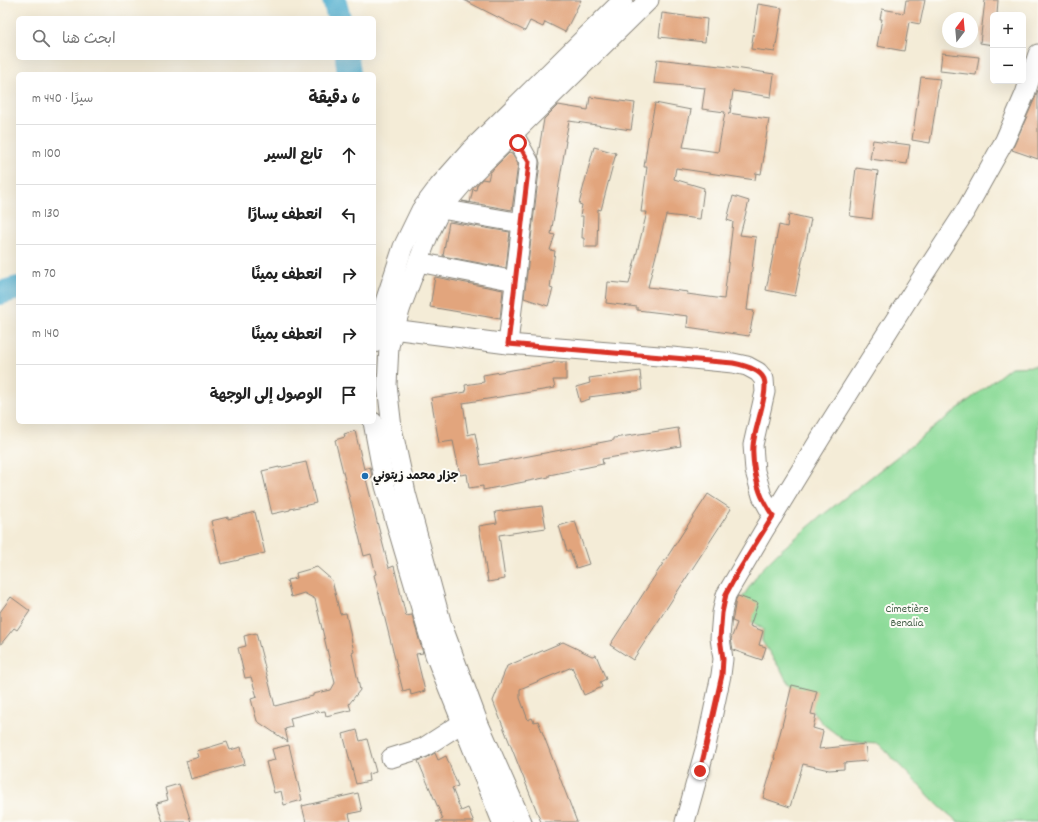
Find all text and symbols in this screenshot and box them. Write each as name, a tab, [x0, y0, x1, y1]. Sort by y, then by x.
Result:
north arrow	[942, 12, 978, 48]
map controls	[990, 12, 1026, 84]
button: +	[990, 12, 1026, 48]
search box	[16, 16, 376, 60]
icon: search	[30, 27, 52, 49]
text: ابحث هنا	[62, 29, 116, 51]
button: −	[990, 48, 1026, 84]
text: 6 دقيقة	[309, 88, 360, 112]
text: سيرًا · 440 m	[32, 90, 93, 109]
route start	[509, 134, 527, 152]
icon: ahead	[338, 144, 360, 166]
text: 100 m	[32, 145, 61, 164]
text: تابع السير	[265, 145, 322, 167]
icon: left	[338, 204, 360, 226]
text: 130 m	[32, 205, 60, 224]
text: انعطف يسارًا	[248, 205, 322, 227]
icon: right	[338, 264, 360, 286]
text: 70 m	[32, 265, 56, 284]
text: انعطف يمينًا	[252, 265, 322, 287]
icon: right	[338, 324, 360, 346]
text: 140 m	[32, 325, 59, 344]
text: انعطف يمينًا	[252, 325, 322, 347]
icon: arrive	[338, 384, 360, 406]
text: الوصول إلى الوجهة	[210, 385, 322, 407]
place label: جزار محمد زيتوني	[373, 468, 459, 486]
marker: جزار محمد زيتوني	[360, 471, 370, 481]
park label: Cimetière Benalia	[885, 601, 929, 632]
route end	[691, 762, 709, 780]

